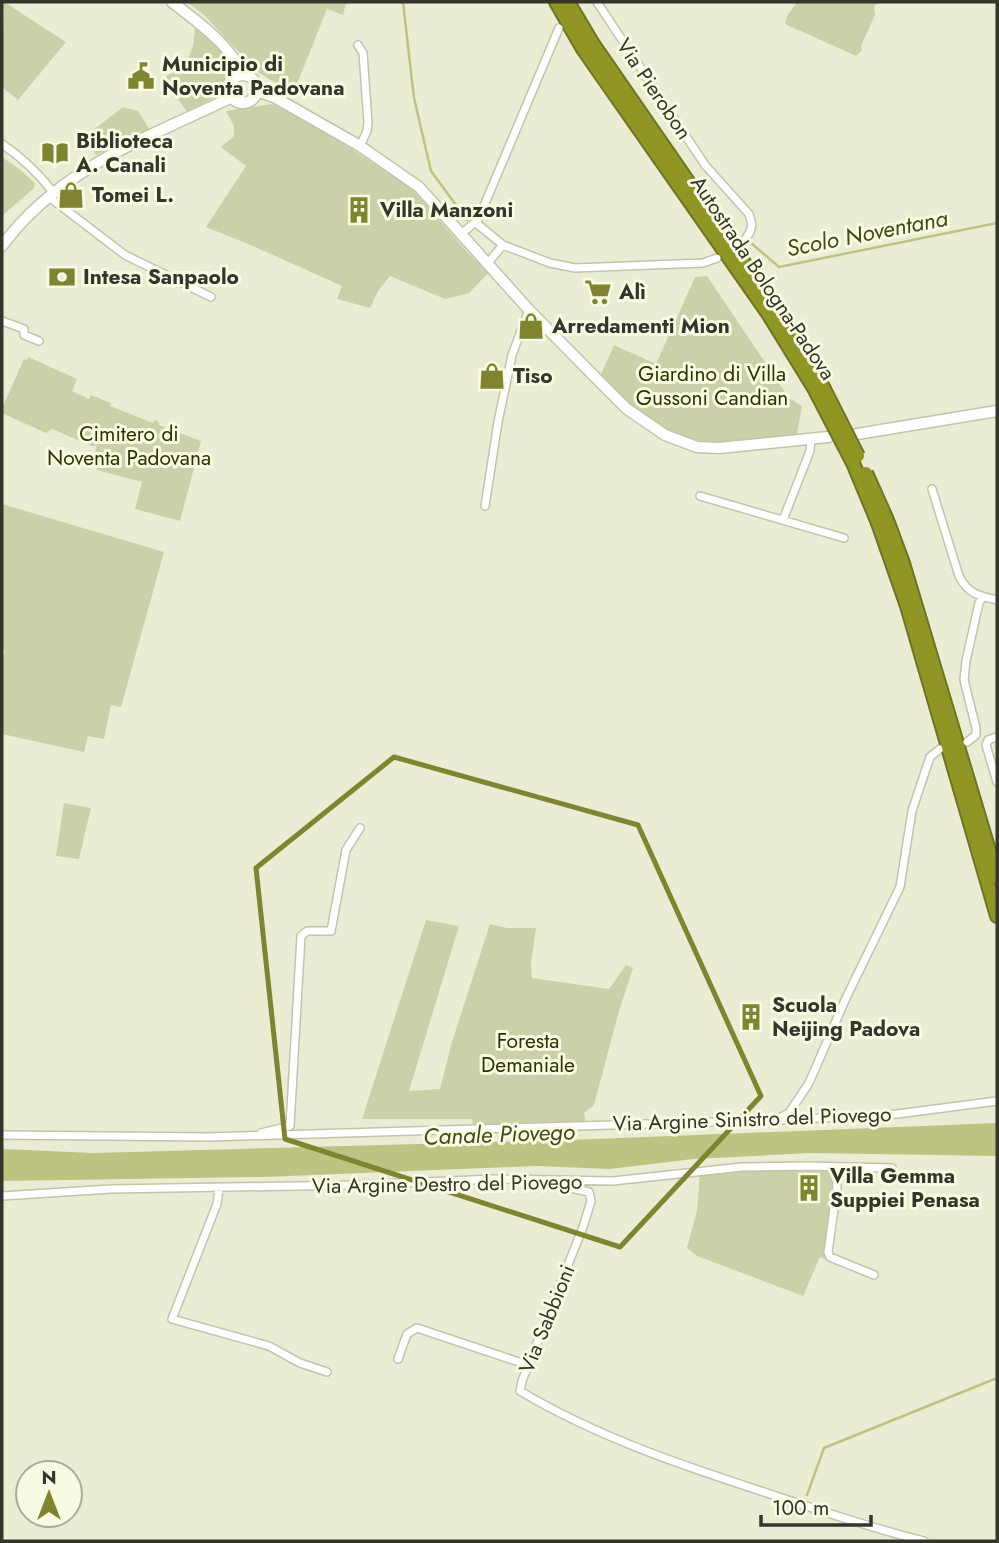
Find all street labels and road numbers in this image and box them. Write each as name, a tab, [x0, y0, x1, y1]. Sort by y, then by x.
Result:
street label: Via Pierobon	[609, 32, 699, 146]
street label: Autostrada Bologna-Padova	[683, 170, 843, 386]
street label: Via Argine Sinistro del Piovego	[612, 1099, 892, 1139]
street label: Via Argine Destro del Piovego	[312, 1167, 582, 1201]
street label: Via Sabbioni	[512, 1260, 582, 1378]

